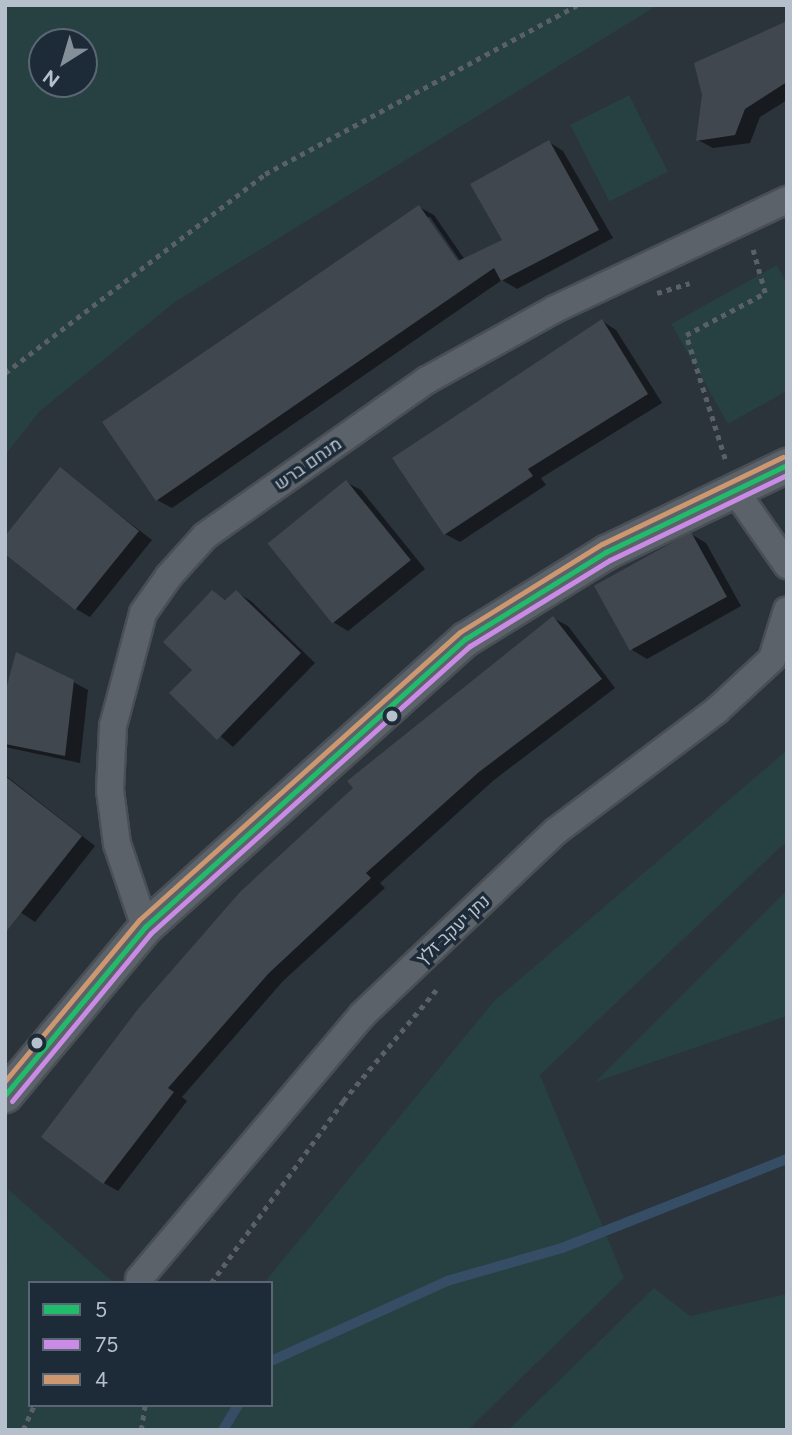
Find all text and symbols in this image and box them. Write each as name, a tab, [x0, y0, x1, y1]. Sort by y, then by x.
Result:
north arrow	[28, 28, 98, 98]
text: N	[38, 65, 64, 92]
street label: מנחם ברש	[270, 433, 346, 495]
unlabelled marker	[385, 709, 399, 723]
street label: נתן יעקב זלץ	[411, 890, 495, 970]
unlabelled marker	[30, 1036, 44, 1050]
legend	[28, 1281, 273, 1407]
text: 5	[95, 1297, 107, 1322]
text: 75	[95, 1332, 118, 1357]
text: 4	[95, 1367, 108, 1392]

